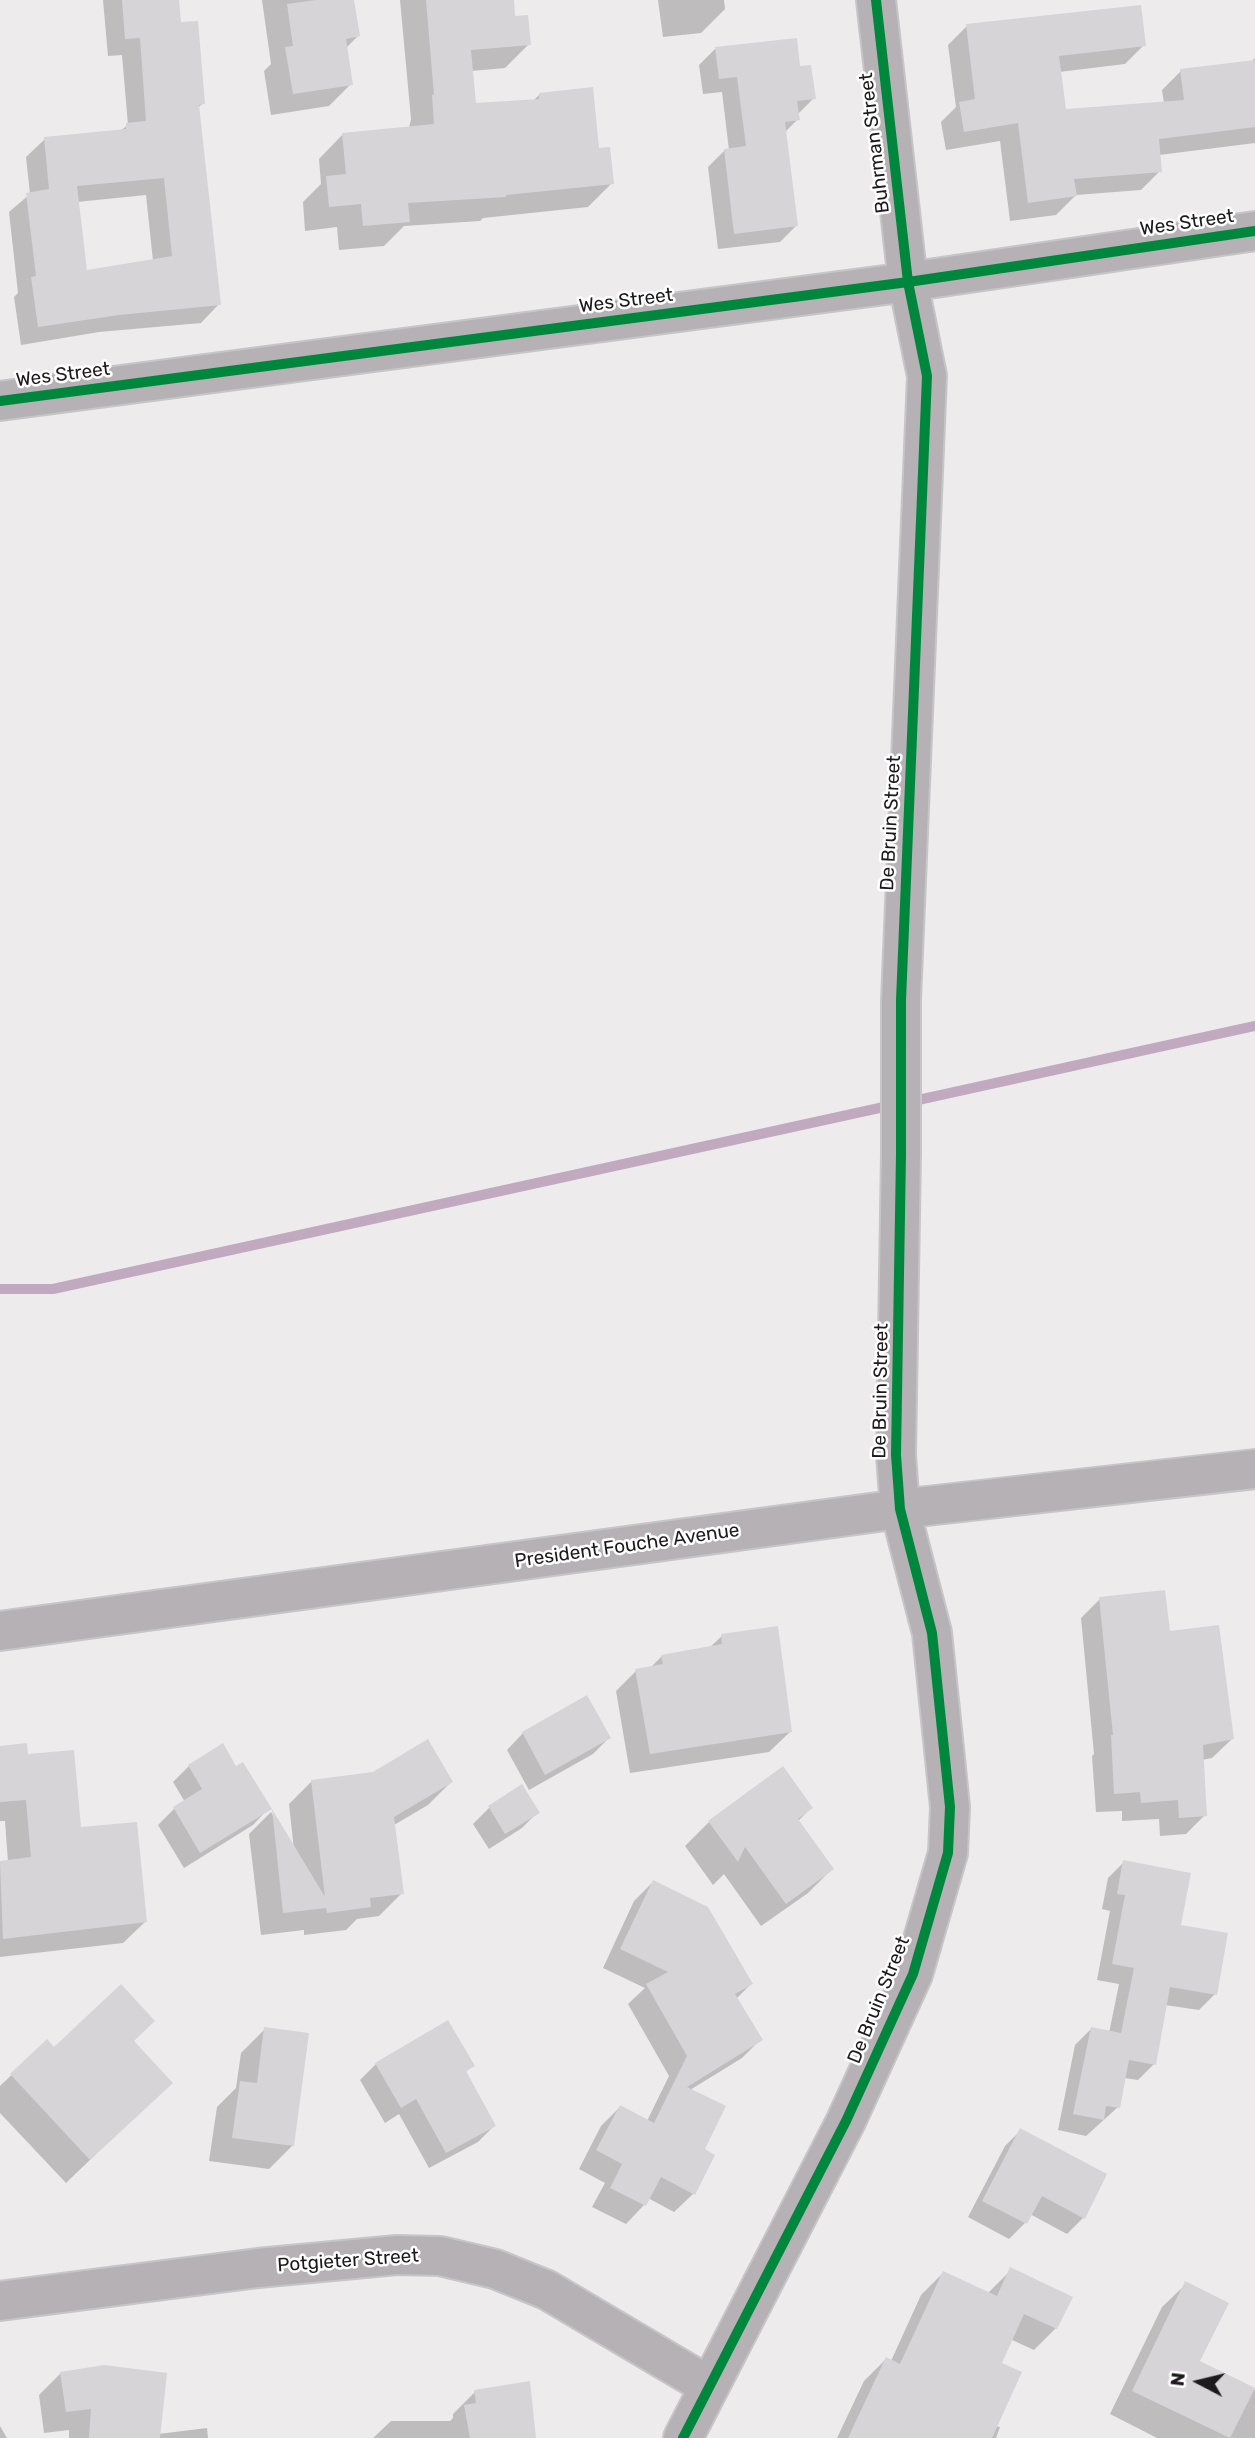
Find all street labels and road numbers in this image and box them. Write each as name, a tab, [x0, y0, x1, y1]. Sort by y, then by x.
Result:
street label: Buhrman Street	[855, 71, 895, 215]
street label: Wes Street	[1139, 205, 1235, 241]
street label: Wes Street	[578, 284, 674, 318]
street label: Wes Street	[15, 358, 111, 392]
street label: De Bruin Street	[876, 755, 906, 891]
street label: De Bruin Street	[868, 1323, 894, 1459]
street label: President Fouche Avenue	[513, 1519, 741, 1573]
street label: De Bruin Street	[843, 1933, 915, 2067]
street label: Potgieter Street	[277, 2245, 419, 2277]

